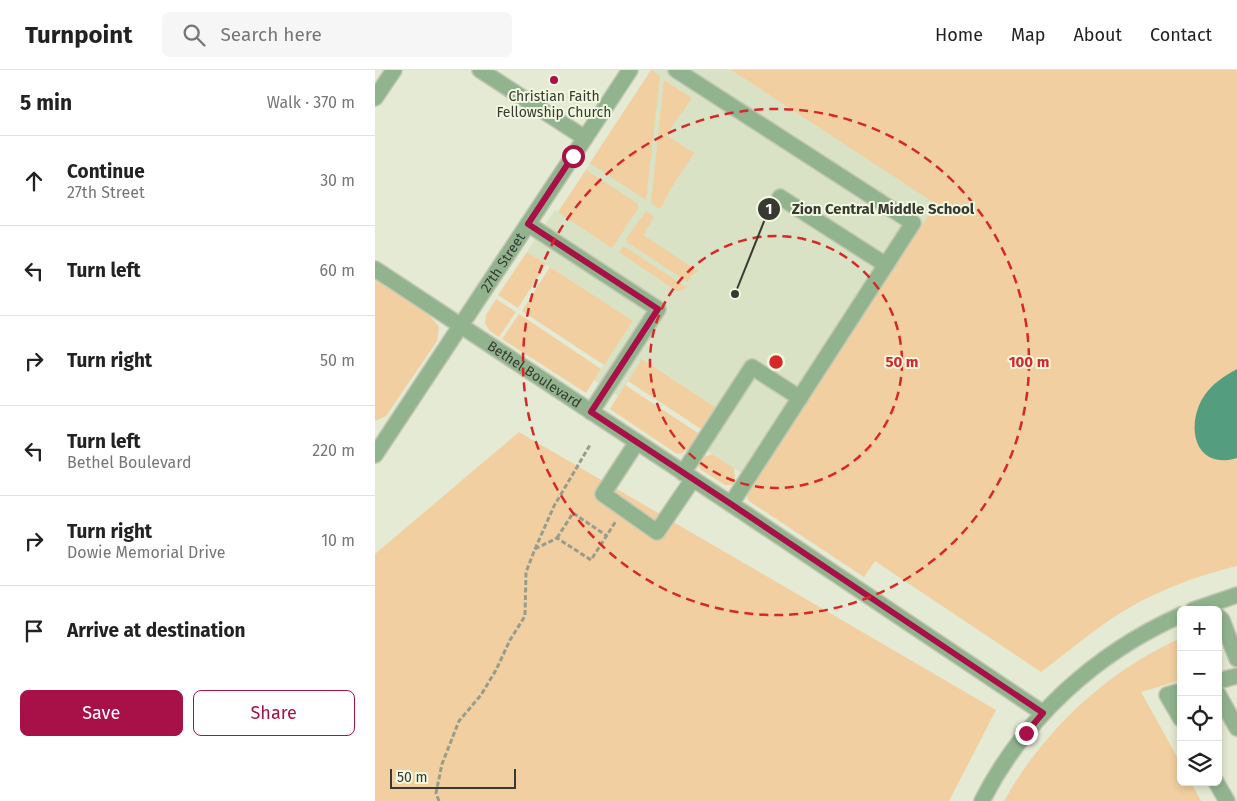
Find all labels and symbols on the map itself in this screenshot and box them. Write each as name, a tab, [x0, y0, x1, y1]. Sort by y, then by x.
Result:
marker: Christian Faith Fellowship Church	[548, 74, 560, 86]
place label: Christian Faith Fellowship Church	[496, 88, 612, 121]
route start	[562, 145, 585, 168]
callout: Zion Central Middle School	[757, 194, 984, 224]
text: 1	[766, 200, 772, 218]
text: Zion Central Middle School	[792, 200, 975, 218]
street label: 27th Street	[477, 229, 529, 295]
street label: Bethel Boulevard	[484, 337, 585, 411]
centre of rings	[767, 353, 785, 371]
text: 50 m	[885, 353, 919, 371]
text: 100 m	[1009, 353, 1049, 371]
route end	[1015, 722, 1038, 745]
scale bar	[390, 766, 516, 789]

